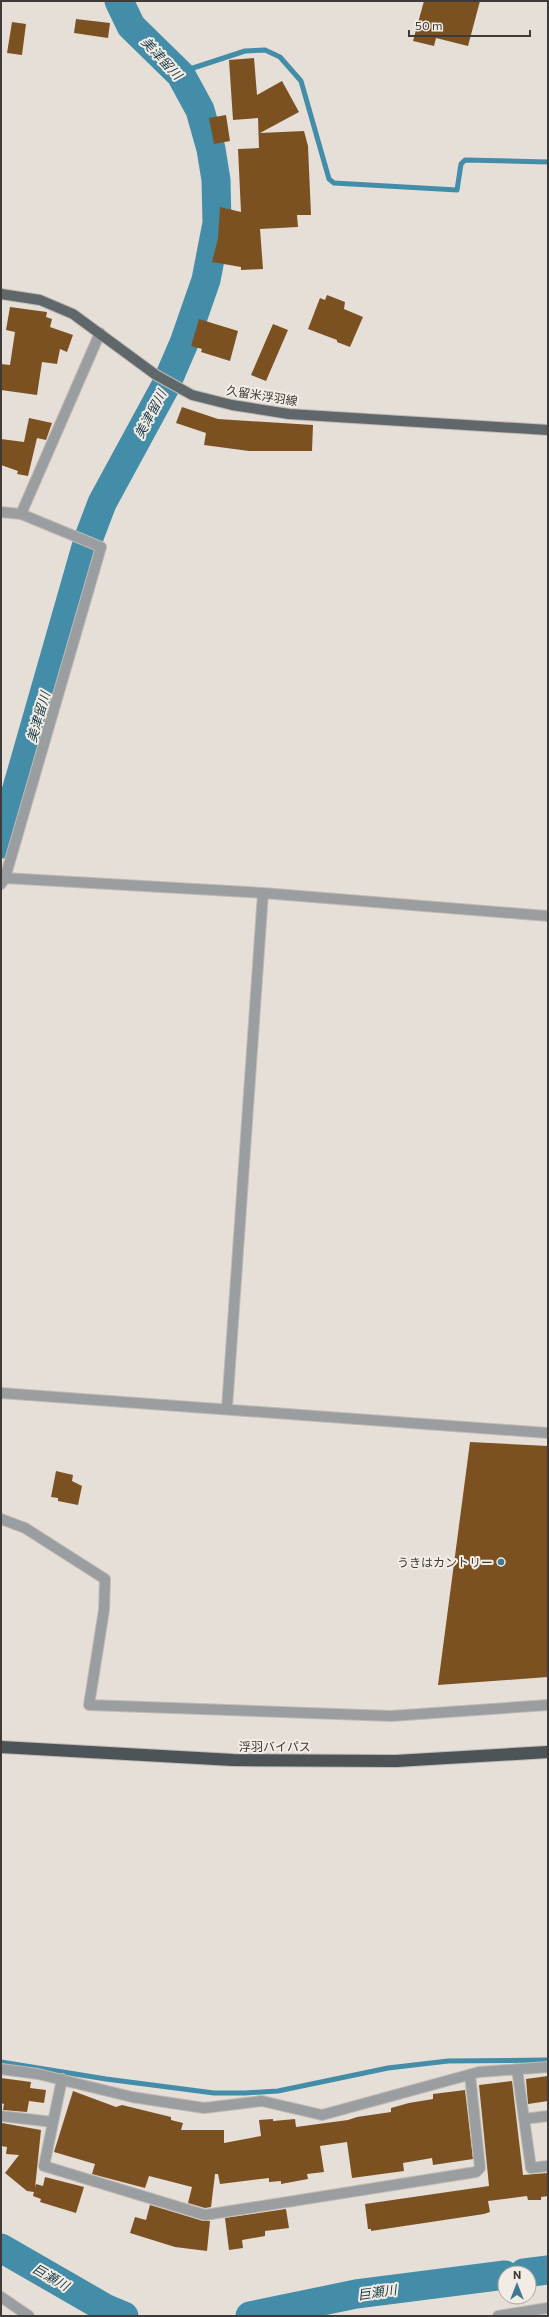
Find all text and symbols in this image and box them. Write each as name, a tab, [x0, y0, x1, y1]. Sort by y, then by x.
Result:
scale bar	[409, 12, 530, 38]
text: 50 m	[415, 18, 443, 32]
water label: 美津留川	[138, 34, 187, 84]
street label: 久留米浮羽線	[225, 382, 299, 408]
water label: 美津留川	[131, 386, 170, 441]
water label: 美津留川	[23, 688, 53, 744]
place label: うきはカントリー	[397, 1555, 493, 1569]
marker: うきはカントリー	[496, 1557, 506, 1567]
street label: 浮羽バイパス	[239, 1739, 311, 1753]
water label: 巨瀬川	[30, 2260, 74, 2295]
north arrow	[497, 2265, 537, 2305]
text: N	[513, 2268, 521, 2281]
water label: 巨瀬川	[357, 2281, 399, 2303]

